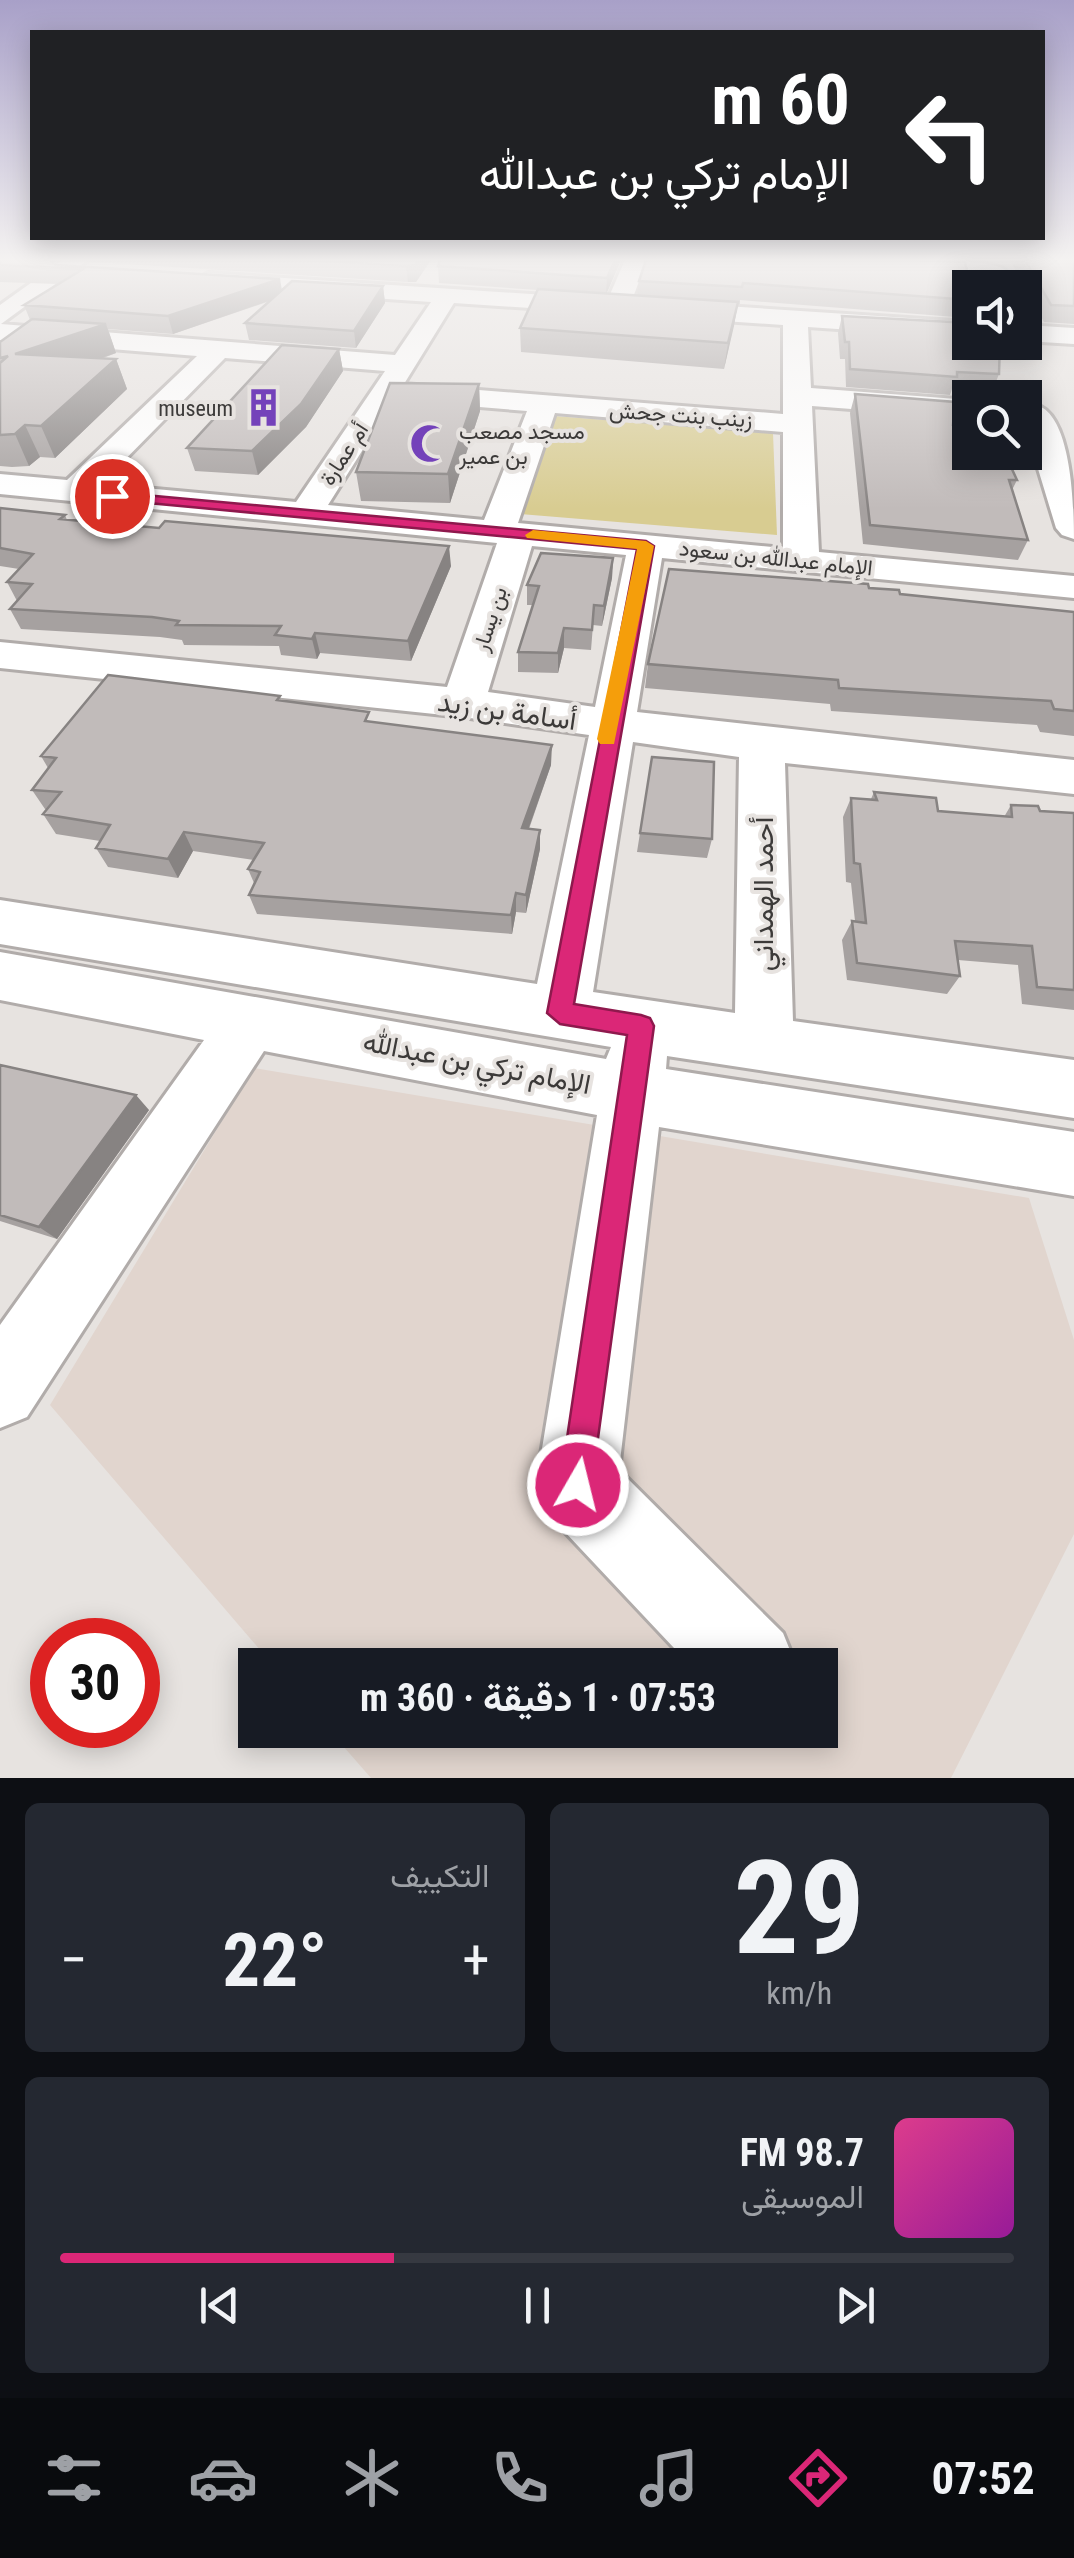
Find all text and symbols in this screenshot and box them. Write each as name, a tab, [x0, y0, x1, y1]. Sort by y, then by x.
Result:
text: 60 m	[711, 59, 850, 141]
icon: left	[885, 70, 1015, 200]
text: الإمام تركي بن عبدالله	[479, 147, 850, 200]
map controls	[952, 270, 1042, 470]
button: sound	[952, 270, 1042, 360]
button: search	[952, 380, 1042, 470]
building icon: museum	[242, 387, 284, 429]
place label: museum	[158, 396, 233, 421]
street label: زينب بنت جحش	[608, 398, 754, 433]
street label: أم عمارة	[315, 418, 375, 491]
place label: مسجد مصعب بن عمير	[458, 419, 585, 470]
mosque icon: مسجد مصعب بن عمير	[408, 423, 450, 465]
pin	[70, 454, 155, 539]
icon: arrive	[85, 469, 140, 524]
street label: الإمام عبدالله بن سعود	[678, 534, 874, 583]
street label: بن يسار	[468, 584, 513, 656]
street label: أسامة بن زيد	[435, 685, 579, 738]
street label: أحمد الهمداني	[747, 817, 786, 971]
street label: الإمام تركي بن عبدالله	[359, 1025, 593, 1107]
position arrow	[526, 1433, 630, 1537]
speed limit sign: 30	[30, 1618, 160, 1748]
text: 07:53 · 1 دقيقة · 360 m	[360, 1676, 716, 1720]
text: 29	[734, 1832, 865, 1985]
text: التكييف	[390, 1857, 490, 1895]
text: 22°	[222, 1916, 327, 2004]
text: −	[60, 1928, 88, 1992]
text: +	[462, 1928, 490, 1992]
text: km/h	[766, 1974, 832, 2012]
text: 98.7 FM	[740, 2131, 864, 2175]
text: الموسيقى	[741, 2178, 864, 2216]
icon: previous	[192, 2278, 247, 2333]
icon: pause	[510, 2278, 565, 2333]
icon: next	[828, 2278, 883, 2333]
icon: filters	[39, 2443, 109, 2513]
icon: car	[188, 2443, 258, 2513]
icon: climate	[337, 2443, 407, 2513]
icon: phone	[485, 2443, 555, 2513]
icon: music	[634, 2443, 704, 2513]
icon: directions	[783, 2443, 853, 2513]
text: 07:52	[931, 2452, 1035, 2505]

